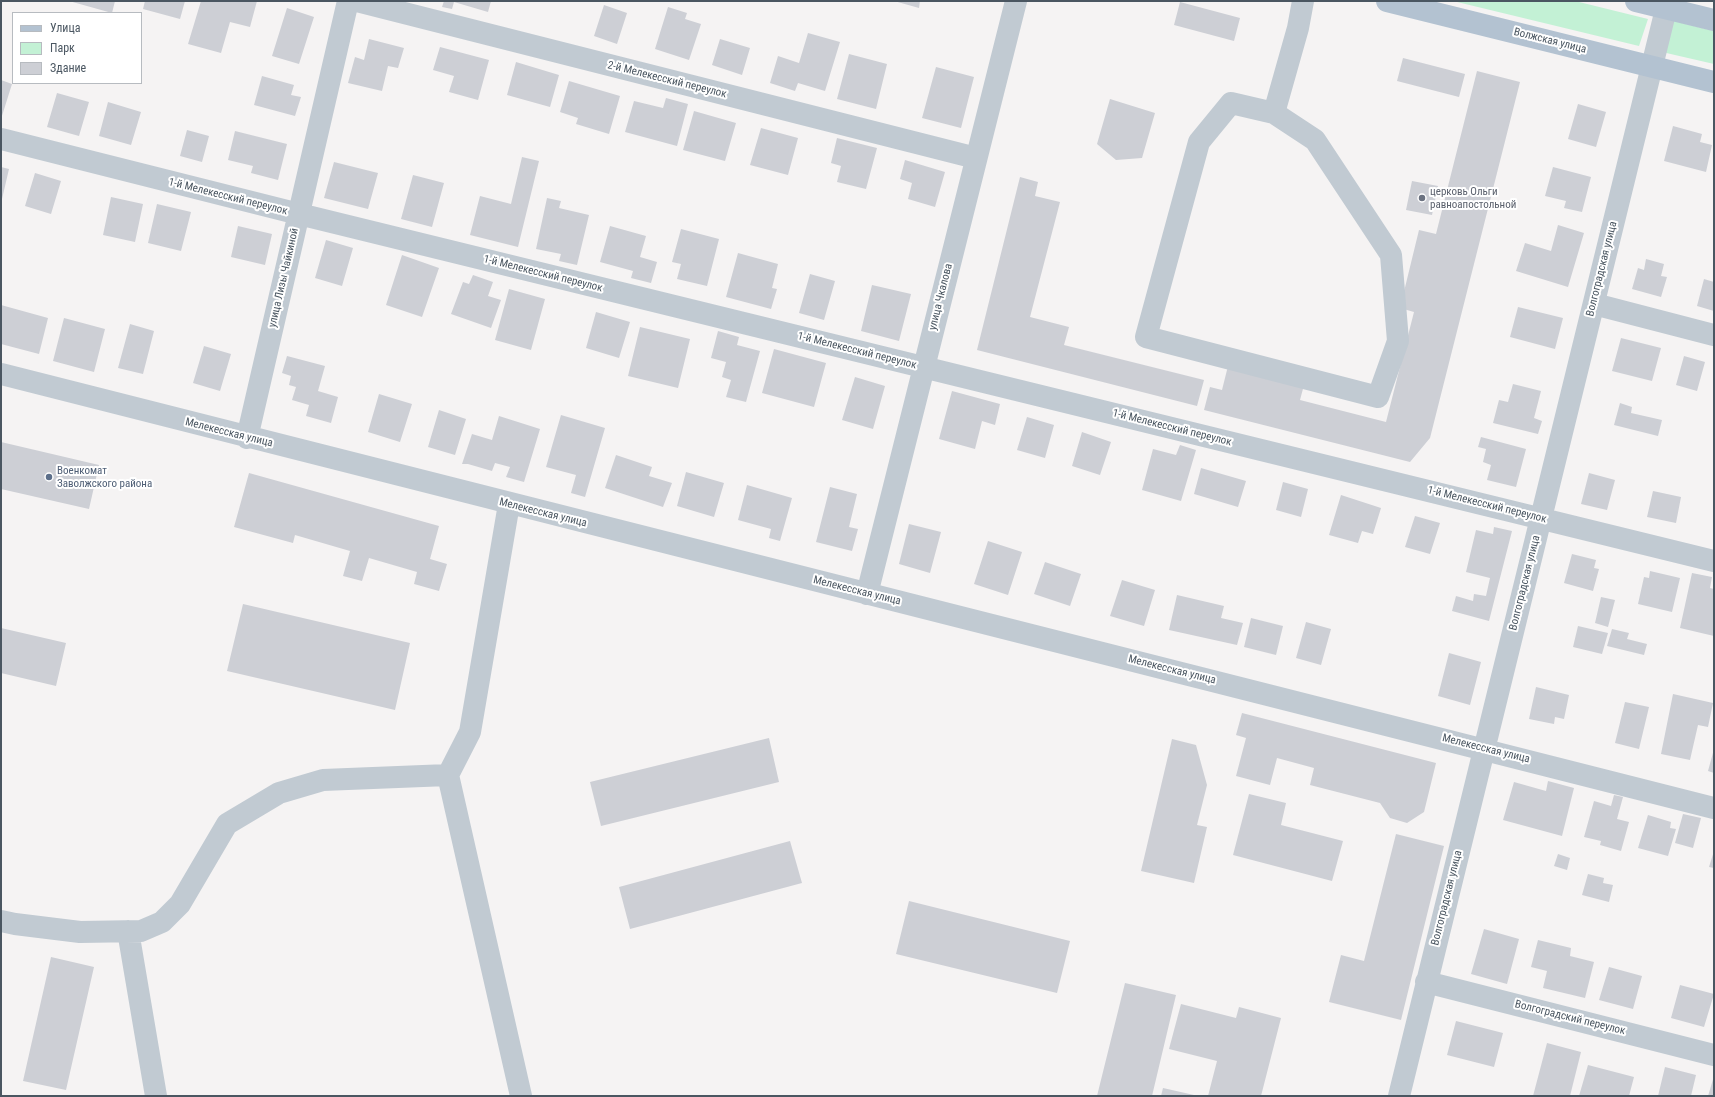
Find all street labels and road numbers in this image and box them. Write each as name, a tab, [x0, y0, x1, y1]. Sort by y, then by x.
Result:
street label: Волжская улица	[1512, 26, 1588, 56]
street label: 2-й Мелекесский переулок	[606, 59, 728, 101]
street label: 1-й Мелекесский переулок	[167, 176, 289, 218]
street label: Волгоградская улица	[1584, 220, 1620, 318]
street label: улица Лизы Чайкиной	[266, 227, 302, 329]
street label: 1-й Мелекесский переулок	[482, 253, 604, 295]
street label: улица Чкалова	[926, 262, 956, 332]
street label: 1-й Мелекесский переулок	[796, 330, 918, 372]
street label: 1-й Мелекесский переулок	[1111, 407, 1233, 449]
street label: Мелекесская улица	[184, 416, 274, 450]
street label: 1-й Мелекесский переулок	[1426, 484, 1548, 526]
street label: Мелекесская улица	[498, 496, 588, 530]
street label: Волгоградская улица	[1507, 534, 1543, 632]
street label: Мелекесская улица	[812, 574, 902, 608]
street label: Мелекесская улица	[1127, 653, 1217, 687]
street label: Мелекесская улица	[1441, 732, 1531, 766]
street label: Волгоградская улица	[1429, 849, 1465, 947]
street label: Волгоградский переулок	[1513, 998, 1627, 1038]

